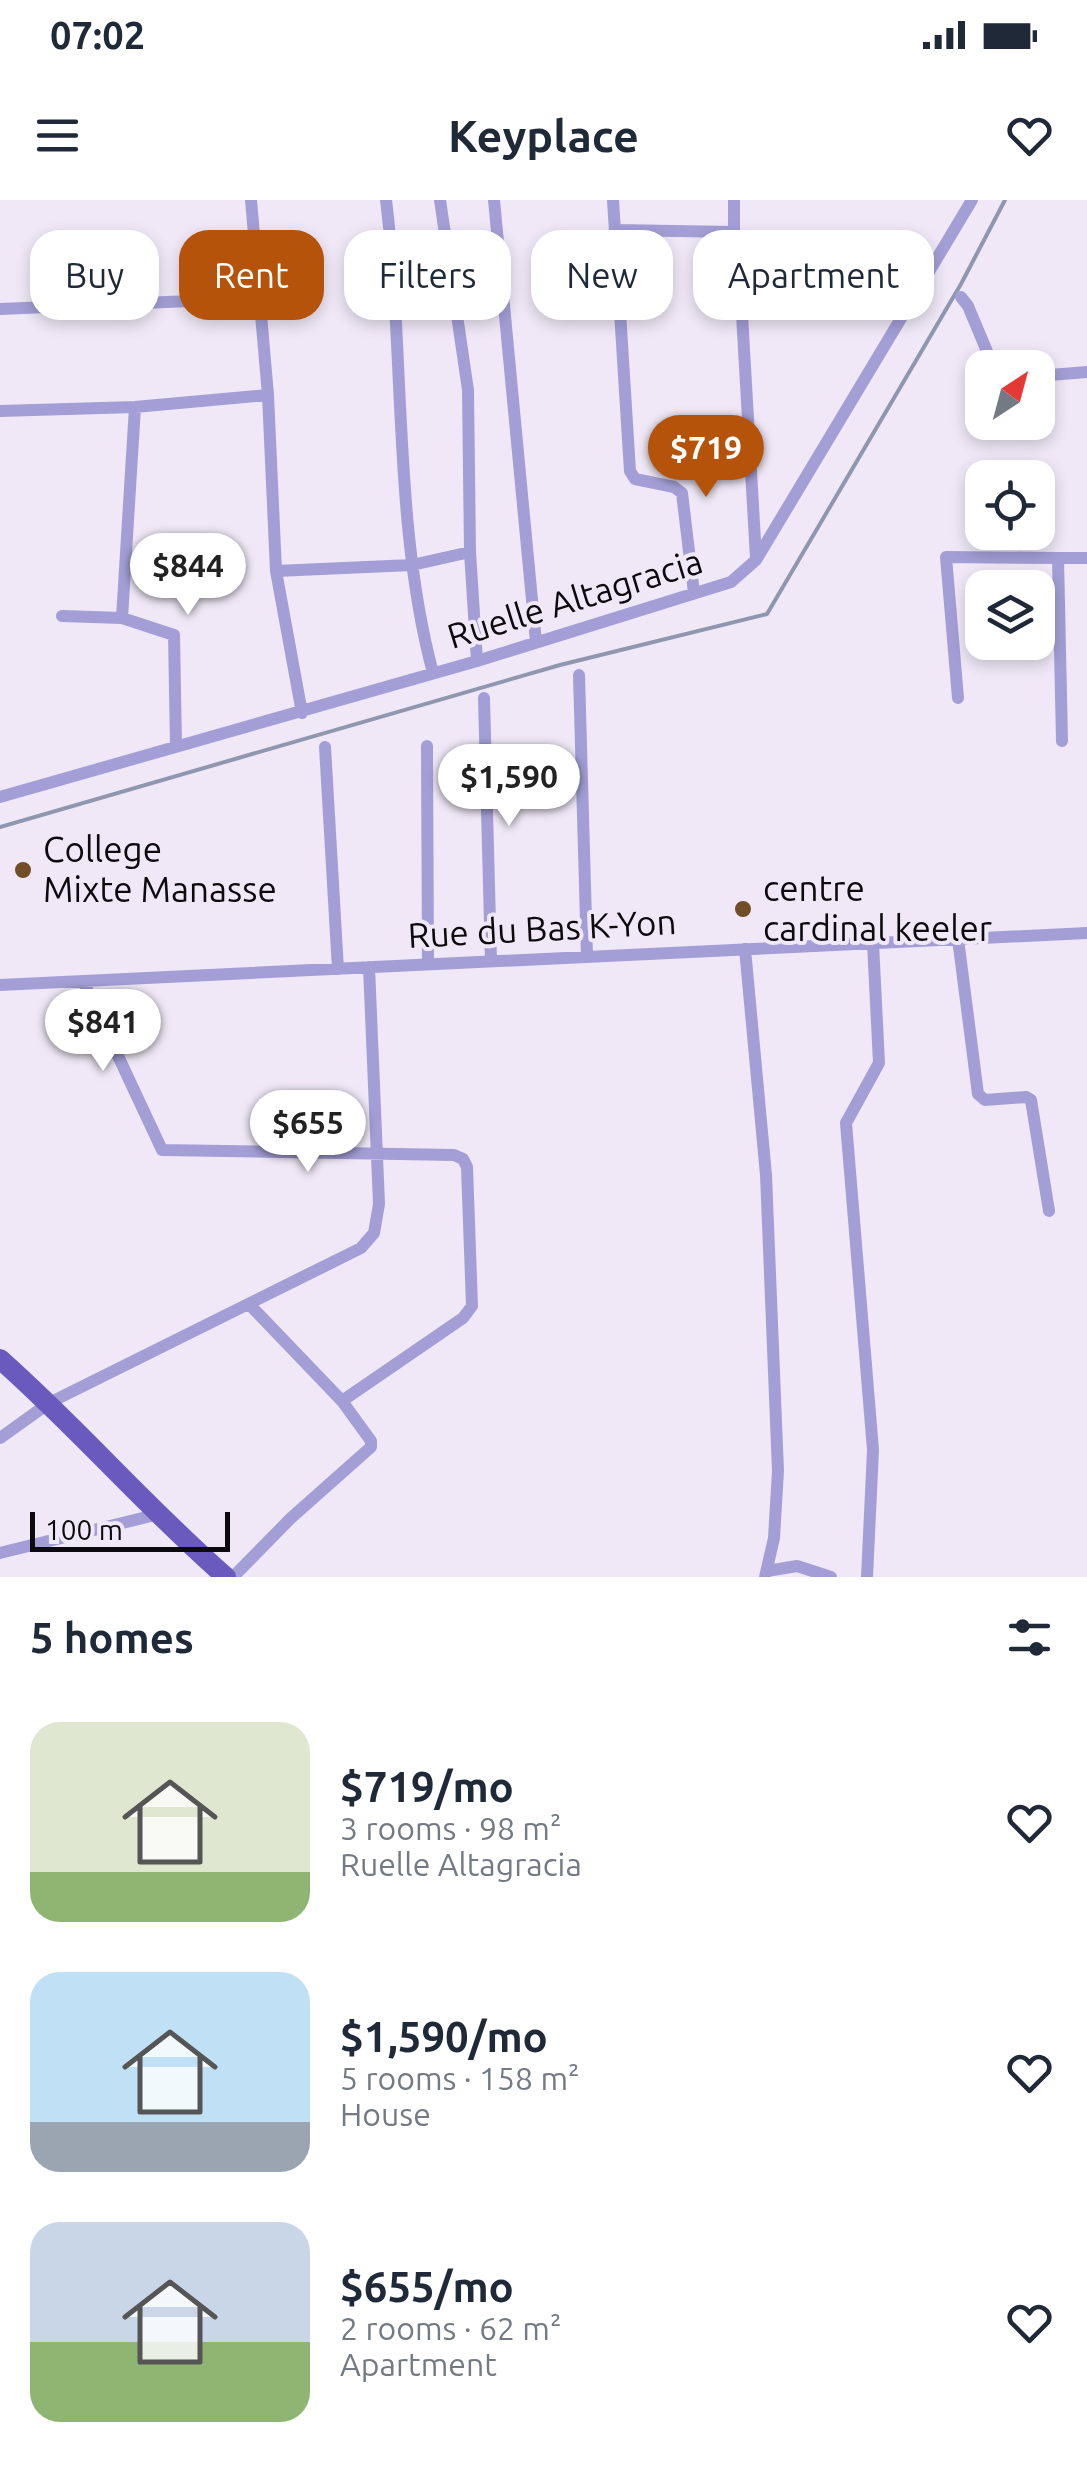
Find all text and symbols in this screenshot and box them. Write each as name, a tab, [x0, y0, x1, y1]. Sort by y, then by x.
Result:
text: 07:02	[50, 14, 145, 56]
icon: menu	[30, 108, 85, 163]
icon: heart	[1002, 108, 1057, 163]
text: Keyplace	[448, 110, 639, 161]
chip: Buy	[30, 230, 159, 320]
chip: Rent	[179, 230, 324, 320]
chip: Filters	[344, 230, 511, 320]
chip: New	[531, 230, 673, 320]
chip: Apartment	[693, 230, 934, 320]
north arrow	[965, 350, 1055, 440]
map controls	[965, 350, 1055, 660]
pin: $719	[647, 415, 765, 500]
text: $719	[670, 429, 742, 465]
button: locate	[965, 460, 1055, 550]
pin: $844	[129, 533, 247, 618]
street label: Ruelle Altagracia	[442, 540, 707, 656]
text: $844	[152, 547, 224, 583]
button: layers	[965, 570, 1055, 660]
pin: $1,590	[428, 744, 590, 829]
text: $1,590	[460, 758, 558, 794]
place label: College Mixte Manasse	[43, 829, 277, 909]
marker: College Mixte Manasse	[12, 859, 34, 881]
place label: centre cardinal keeler	[763, 868, 992, 948]
marker: centre cardinal keeler	[732, 898, 754, 920]
street label: Rue du Bas K-Yon	[407, 901, 677, 955]
pin: $841	[44, 989, 162, 1074]
text: $841	[67, 1003, 139, 1039]
pin: $655	[249, 1090, 367, 1175]
text: $655	[272, 1104, 344, 1140]
scale bar	[30, 1507, 230, 1552]
text: 100 m	[45, 1514, 123, 1545]
icon: filters	[1002, 1610, 1057, 1665]
text: 5 homes	[30, 1614, 194, 1661]
icon: home	[110, 1762, 230, 1882]
text: $719/mo	[340, 1763, 514, 1810]
icon: heart	[1002, 1795, 1057, 1850]
text: 3 rooms · 98 m²	[340, 1810, 561, 1846]
text: Ruelle Altagracia	[340, 1846, 582, 1882]
icon: home	[110, 2012, 230, 2132]
text: $1,590/mo	[340, 2013, 548, 2060]
icon: heart	[1002, 2045, 1057, 2100]
text: 5 rooms · 158 m²	[340, 2060, 580, 2096]
text: House	[340, 2096, 431, 2132]
icon: home	[110, 2262, 230, 2382]
text: $655/mo	[340, 2263, 514, 2310]
icon: heart	[1002, 2295, 1057, 2350]
text: 2 rooms · 62 m²	[340, 2310, 561, 2346]
text: Apartment	[340, 2346, 497, 2382]

